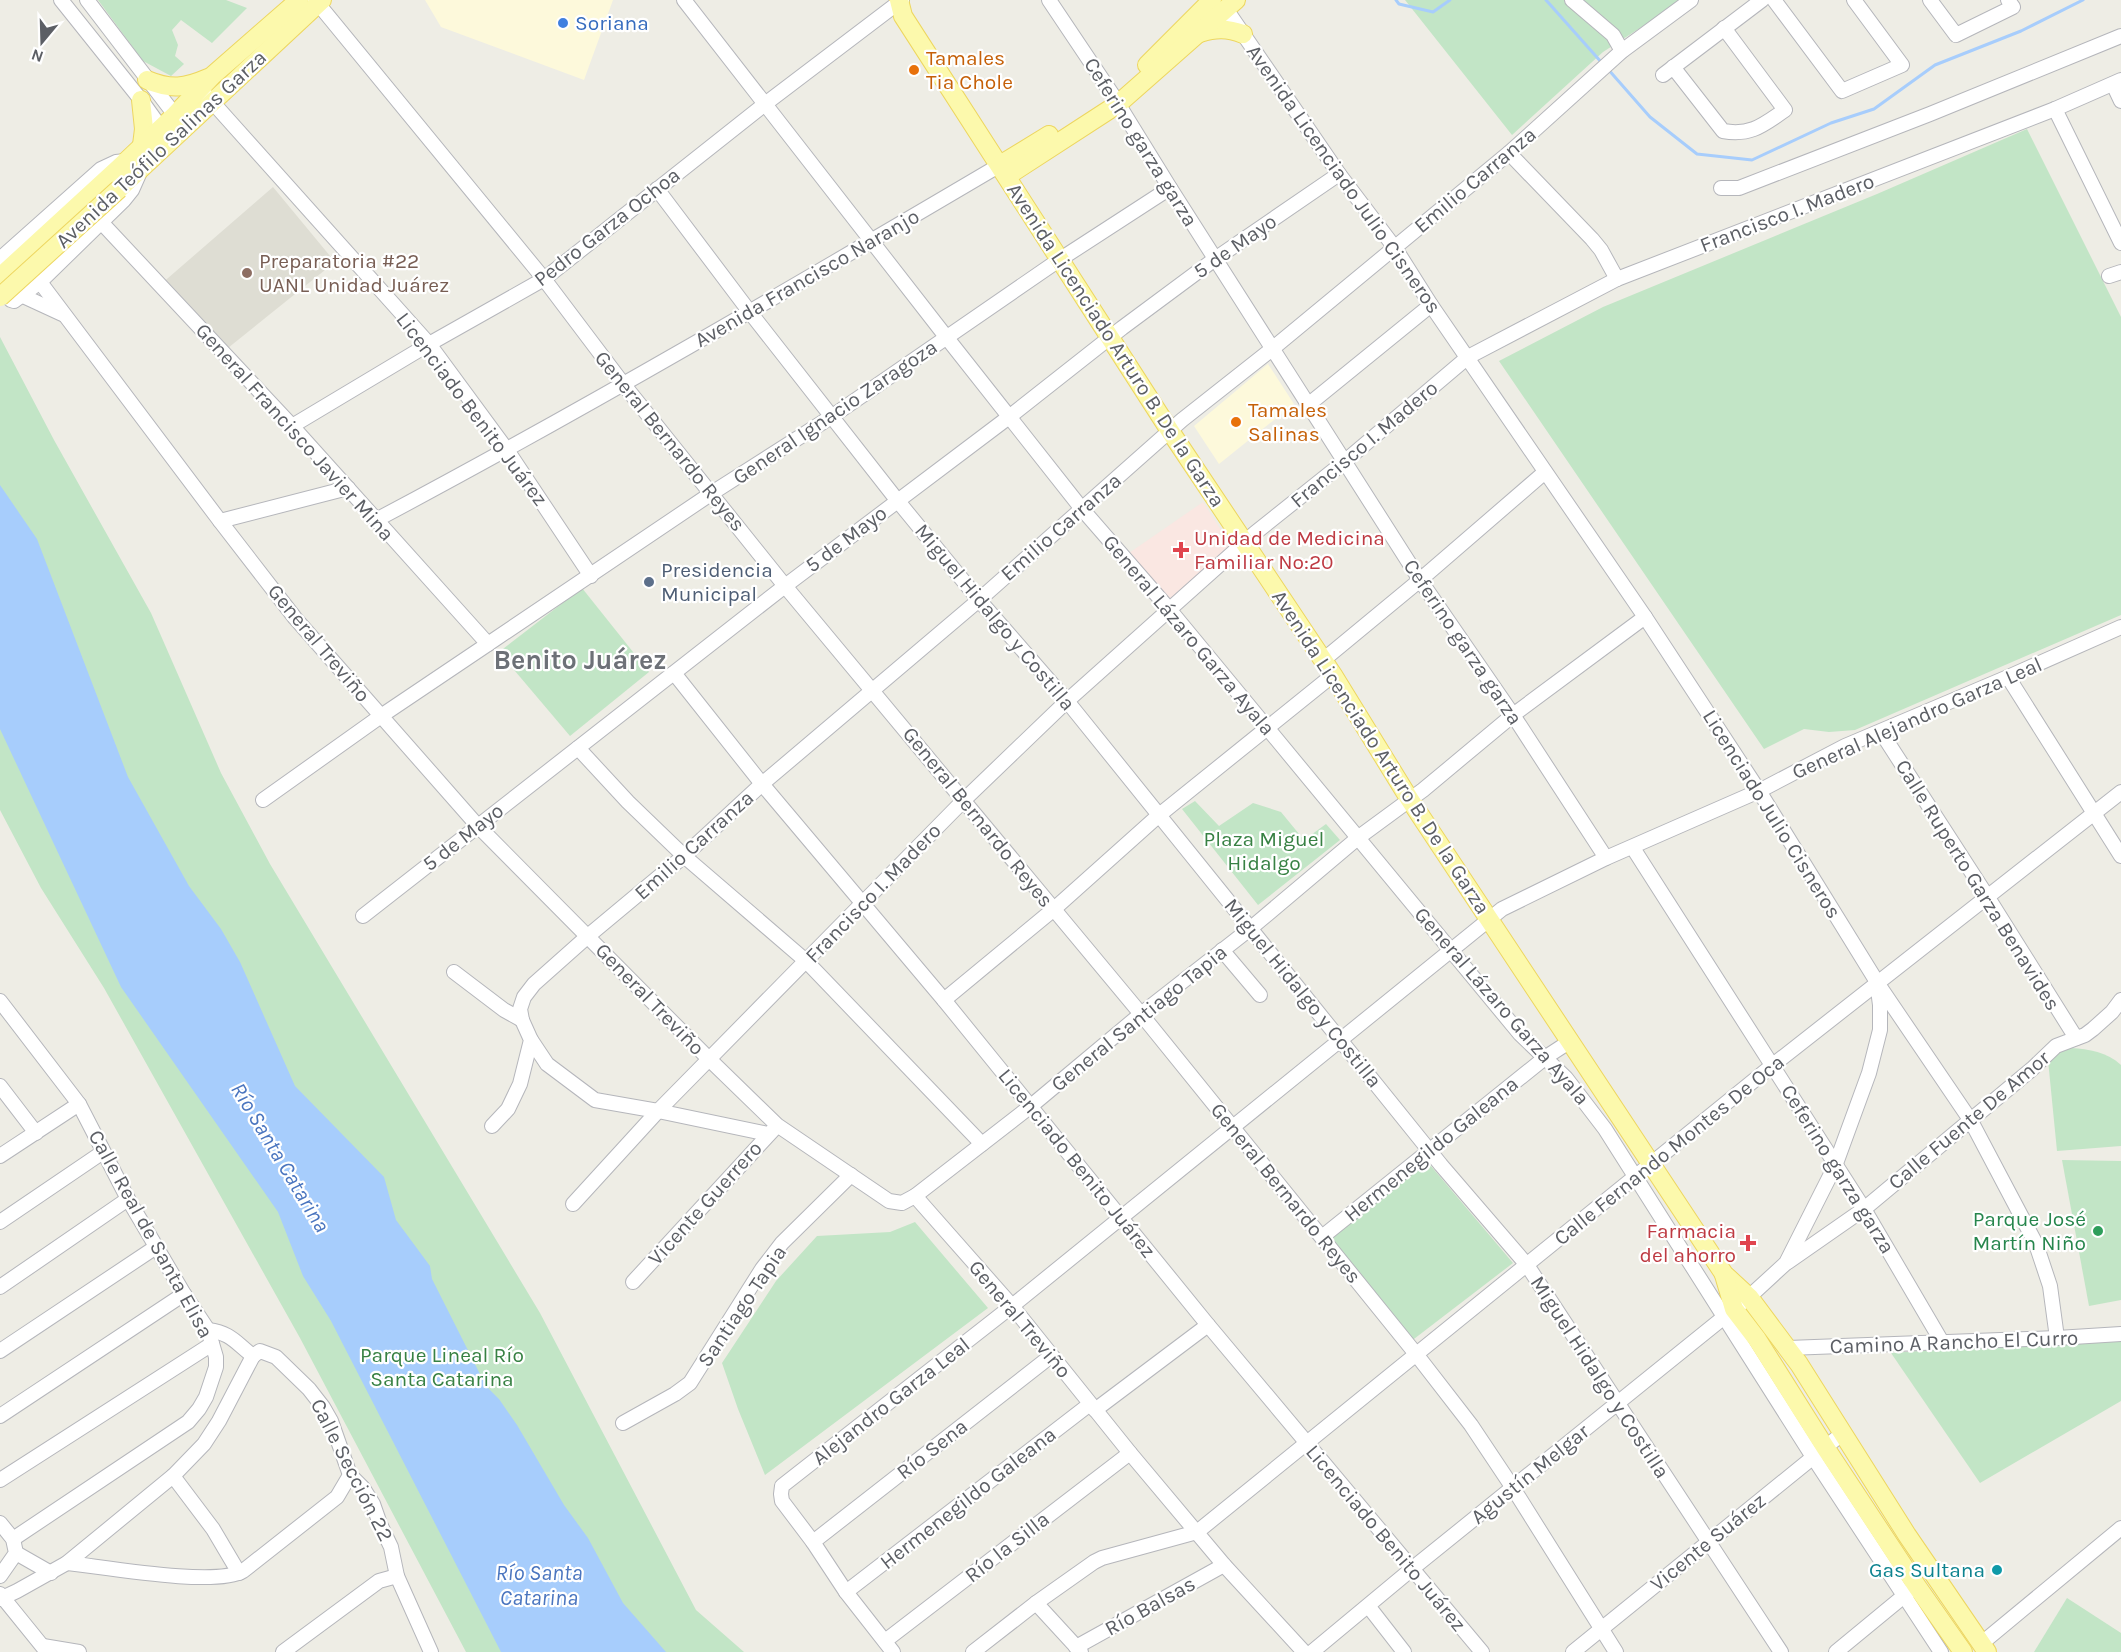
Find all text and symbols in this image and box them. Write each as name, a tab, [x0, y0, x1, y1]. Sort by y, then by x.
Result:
place label: Soriana	[575, 11, 649, 35]
north arrow	[12, 12, 72, 72]
marker: Soriana	[556, 16, 570, 30]
street label: Avenida Licenciado Julio Cisneros	[1242, 40, 1446, 318]
text: N	[29, 45, 46, 67]
street label: Avenida Teófilo Salinas Garza	[51, 45, 271, 253]
place label: Tamales Tia Chole	[926, 46, 1013, 94]
street label: Ceferino garza garza	[1079, 53, 1203, 231]
marker: Tamales Tia Chole	[907, 63, 921, 77]
street label: Emilio Carranza	[1409, 122, 1541, 238]
street label: Pedro Garza Ochoa	[529, 163, 685, 291]
street label: Francisco I. Madero	[1697, 169, 1877, 257]
street label: Avenida Licenciado Arturo B. De la Garza	[1002, 179, 1230, 511]
street label: Avenida Francisco Naranjo	[691, 204, 923, 352]
street label: 5 de Mayo	[1189, 209, 1281, 283]
place label: Preparatoria #22 UANL Unidad Juárez	[259, 249, 449, 297]
marker: Preparatoria #22 UANL Unidad Juárez	[240, 266, 254, 280]
street label: Licenciado Benito Juárez	[391, 307, 553, 511]
street label: General Francisco Javier Mina	[191, 318, 399, 546]
street label: General Ignacio Zaragoza	[728, 335, 942, 489]
street label: General Bernardo Reyes	[590, 346, 750, 536]
street label: Francisco I. Madero	[1286, 376, 1442, 512]
place label: Tamales Salinas	[1248, 398, 1327, 446]
marker: Tamales Salinas	[1229, 415, 1243, 429]
street label: Emilio Carranza	[996, 468, 1126, 586]
street label: 5 de Mayo	[801, 501, 891, 577]
street label: Miguel Hidalgo y Costilla	[910, 519, 1080, 715]
place label: Unidad de Medicina Familiar No:20	[1194, 526, 1385, 574]
street label: General Lázaro Garza Ayala	[1098, 530, 1280, 740]
marker: Unidad de Medicina Familiar No:20	[1172, 541, 1190, 559]
street label: Ceferino garza garza	[1399, 555, 1527, 729]
place label: Presidencia Municipal	[661, 558, 773, 606]
marker: Presidencia Municipal	[642, 575, 656, 589]
street label: General Treviño	[263, 579, 375, 707]
street label: Avenida Licenciado Arturo B. De la Garza	[1267, 586, 1495, 918]
district label: Benito Juárez	[493, 644, 667, 676]
street label: General Alejandro Garza Leal	[1788, 652, 2046, 784]
street label: Licenciado Julio Cisneros	[1698, 705, 1846, 923]
street label: General Bernardo Reyes	[898, 722, 1058, 912]
street label: Calle Ruperto Garza Benavides	[1891, 755, 2065, 1015]
street label: Emilio Carranza	[630, 785, 758, 905]
street label: 5 de Mayo	[418, 798, 508, 876]
street label: Francisco I. Madero	[800, 818, 946, 968]
park label: Plaza Miguel Hidalgo	[1204, 827, 1324, 875]
street label: Miguel Hidalgo y Costilla	[1219, 894, 1387, 1092]
street label: General Lázaro Garza Ayala	[1410, 902, 1594, 1110]
street label: General Treviño	[591, 938, 709, 1060]
street label: General Santiago Tapia	[1046, 940, 1232, 1096]
street label: Calle Fuente De Amor	[1884, 1045, 2055, 1194]
street label: Calle Fernando Montes De Oca	[1549, 1050, 1789, 1250]
street label: Licenciado Benito Juárez	[993, 1064, 1161, 1262]
street label: Hermenegildo Galeana	[1339, 1071, 1523, 1227]
water label: Río Santa Catarina	[225, 1078, 335, 1237]
street label: Ceferino garza garza	[1776, 1080, 1900, 1258]
street label: General Bernardo Reyes	[1206, 1098, 1366, 1288]
street label: Calle Real de Santa Elisa	[84, 1126, 218, 1342]
street label: Vicente Guerrero	[643, 1136, 767, 1270]
place label: Parque José Martín Niño	[1972, 1207, 2086, 1255]
place label: Farmacia del ahorro	[1640, 1219, 1736, 1267]
marker: Parque José Martín Niño	[2091, 1224, 2105, 1238]
marker: Farmacia del ahorro	[1741, 1236, 1755, 1250]
street label: Santiago Tapia	[693, 1241, 791, 1371]
street label: General Treviño	[964, 1255, 1076, 1383]
street label: Miguel Hidalgo y Costilla	[1526, 1271, 1674, 1483]
street label: Camino A Rancho El Curro	[1829, 1326, 2079, 1358]
street label: Alejandro Garza Leal	[807, 1332, 975, 1470]
park label: Parque Lineal Río Santa Catarina	[360, 1343, 524, 1391]
street label: Calle Sección 22	[306, 1395, 398, 1545]
street label: Río Sena	[892, 1414, 972, 1484]
street label: Agustín Melgar	[1466, 1419, 1594, 1529]
street label: Hermenegildo Galeana	[875, 1422, 1061, 1574]
street label: Licenciado Benito Juárez	[1301, 1440, 1471, 1636]
street label: Vicente Suárez	[1646, 1488, 1770, 1596]
street label: Río la Silla	[960, 1507, 1054, 1587]
place label: Gas Sultana	[1869, 1558, 1985, 1582]
water label: Río Santa Catarina	[495, 1560, 583, 1611]
marker: Gas Sultana	[1990, 1563, 2004, 1577]
street label: Río Balsas	[1101, 1571, 1199, 1641]

